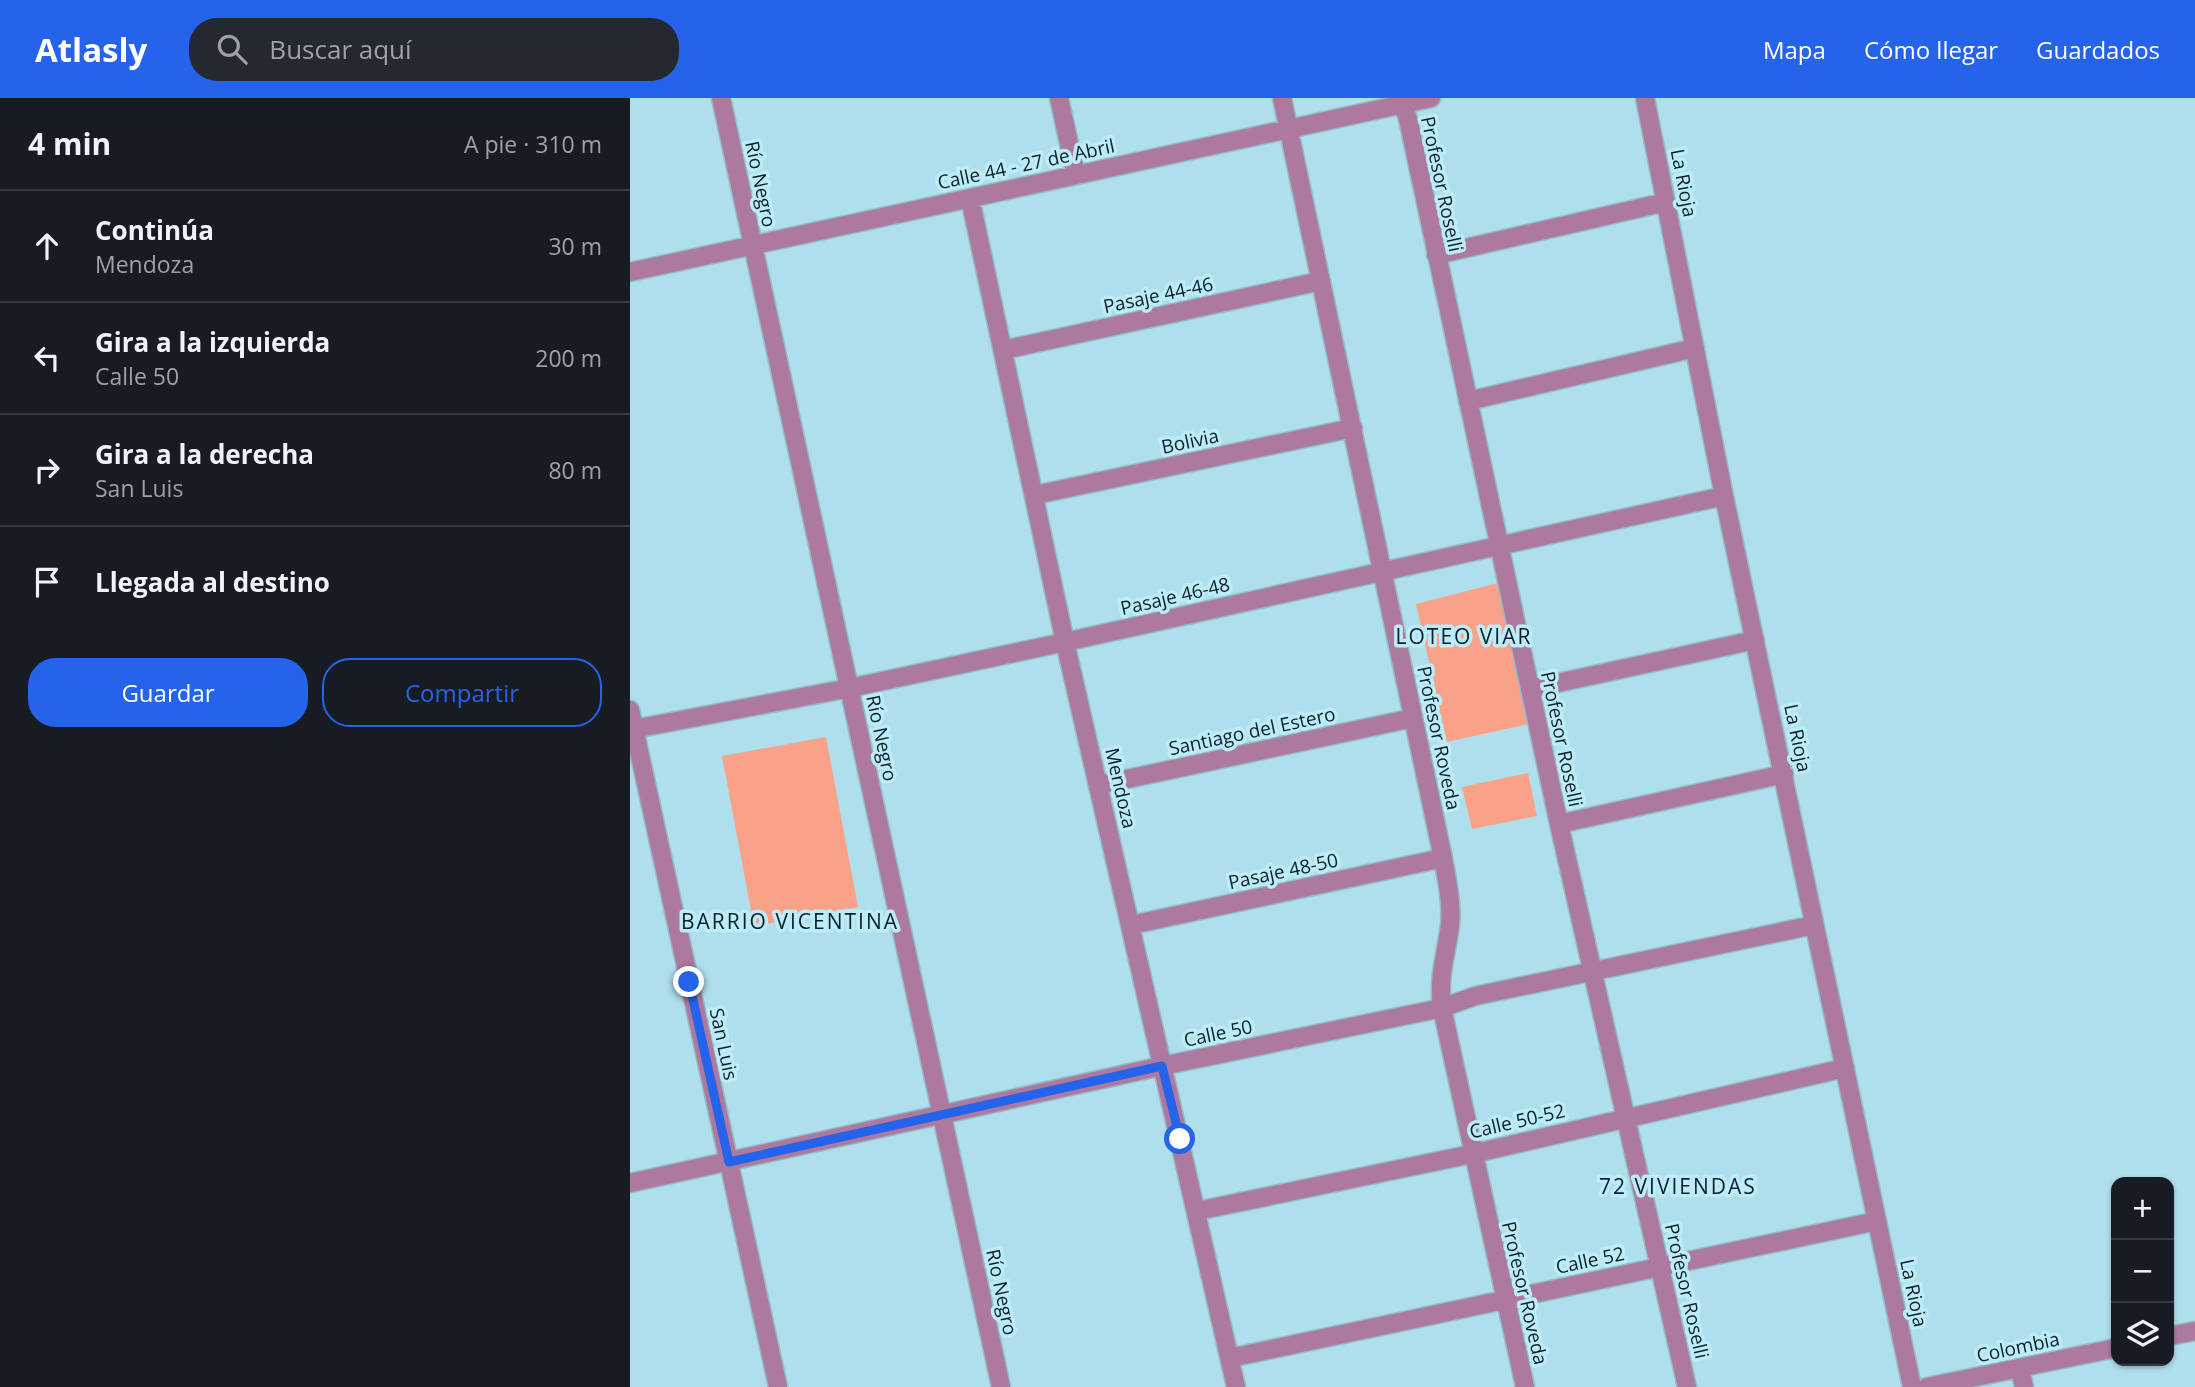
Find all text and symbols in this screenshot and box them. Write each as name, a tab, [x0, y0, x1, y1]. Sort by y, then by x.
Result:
search box	[189, 18, 679, 81]
text: Atlasly	[35, 27, 147, 72]
icon: search	[213, 30, 251, 68]
text: Buscar aquí	[269, 31, 412, 67]
text: Mapa	[1763, 33, 1826, 66]
text: Cómo llegar	[1864, 33, 1998, 66]
text: Guardados	[2036, 33, 2160, 66]
street label: Profesor Roselli	[1415, 114, 1469, 254]
text: 4 min	[28, 123, 111, 164]
text: A pie · 310 m	[464, 128, 602, 160]
street label: Calle 44 - 27 de Abril	[935, 133, 1117, 195]
street label: Río Negro	[739, 139, 783, 229]
street label: La Rioja	[1665, 147, 1703, 219]
text: Continúa	[95, 212, 214, 248]
icon: ahead	[28, 227, 66, 265]
text: 30 m	[548, 230, 602, 262]
text: Mendoza	[95, 248, 194, 280]
street label: Pasaje 44-46	[1101, 271, 1215, 319]
text: Gira a la izquierda	[95, 324, 330, 360]
icon: left	[28, 339, 66, 377]
text: 200 m	[535, 342, 602, 374]
text: Calle 50	[95, 360, 179, 392]
street label: Bolivia	[1159, 422, 1221, 460]
text: Gira a la derecha	[95, 436, 314, 472]
icon: right	[28, 451, 66, 489]
text: 80 m	[548, 454, 602, 486]
text: San Luis	[95, 472, 183, 504]
icon: arrive	[28, 563, 66, 601]
text: Llegada al destino	[95, 564, 330, 600]
street label: Pasaje 46-48	[1118, 571, 1232, 621]
district label: LOTEO VIAR	[1396, 622, 1532, 650]
button: Guardar	[28, 658, 308, 727]
button: Compartir	[322, 658, 602, 727]
street label: Profesor Roveda	[1411, 664, 1467, 812]
street label: Profesor Roselli	[1535, 669, 1589, 809]
street label: Río Negro	[860, 693, 904, 783]
street label: Santiago del Estero	[1166, 701, 1338, 761]
street label: La Rioja	[1778, 702, 1818, 774]
street label: Mendoza	[1099, 745, 1143, 831]
street label: Pasaje 48-50	[1226, 847, 1340, 895]
district label: BARRIO VICENTINA	[681, 907, 899, 935]
route end	[673, 966, 704, 997]
street label: San Luis	[704, 1006, 744, 1082]
street label: Calle 50	[1181, 1013, 1255, 1053]
street label: Calle 50-52	[1467, 1097, 1567, 1145]
route start	[1164, 1123, 1195, 1154]
district label: 72 VIVIENDAS	[1599, 1172, 1757, 1200]
map controls	[2111, 1177, 2174, 1366]
button: +	[2111, 1177, 2174, 1240]
street label: Profesor Roveda	[1496, 1219, 1554, 1367]
street label: Profesor Roselli	[1659, 1221, 1715, 1361]
street label: Calle 52	[1553, 1240, 1627, 1280]
button: −	[2111, 1240, 2174, 1303]
street label: Río Negro	[980, 1247, 1024, 1337]
street label: La Rioja	[1894, 1257, 1934, 1329]
button: layers	[2111, 1303, 2174, 1366]
street label: Colombia	[1974, 1326, 2062, 1368]

